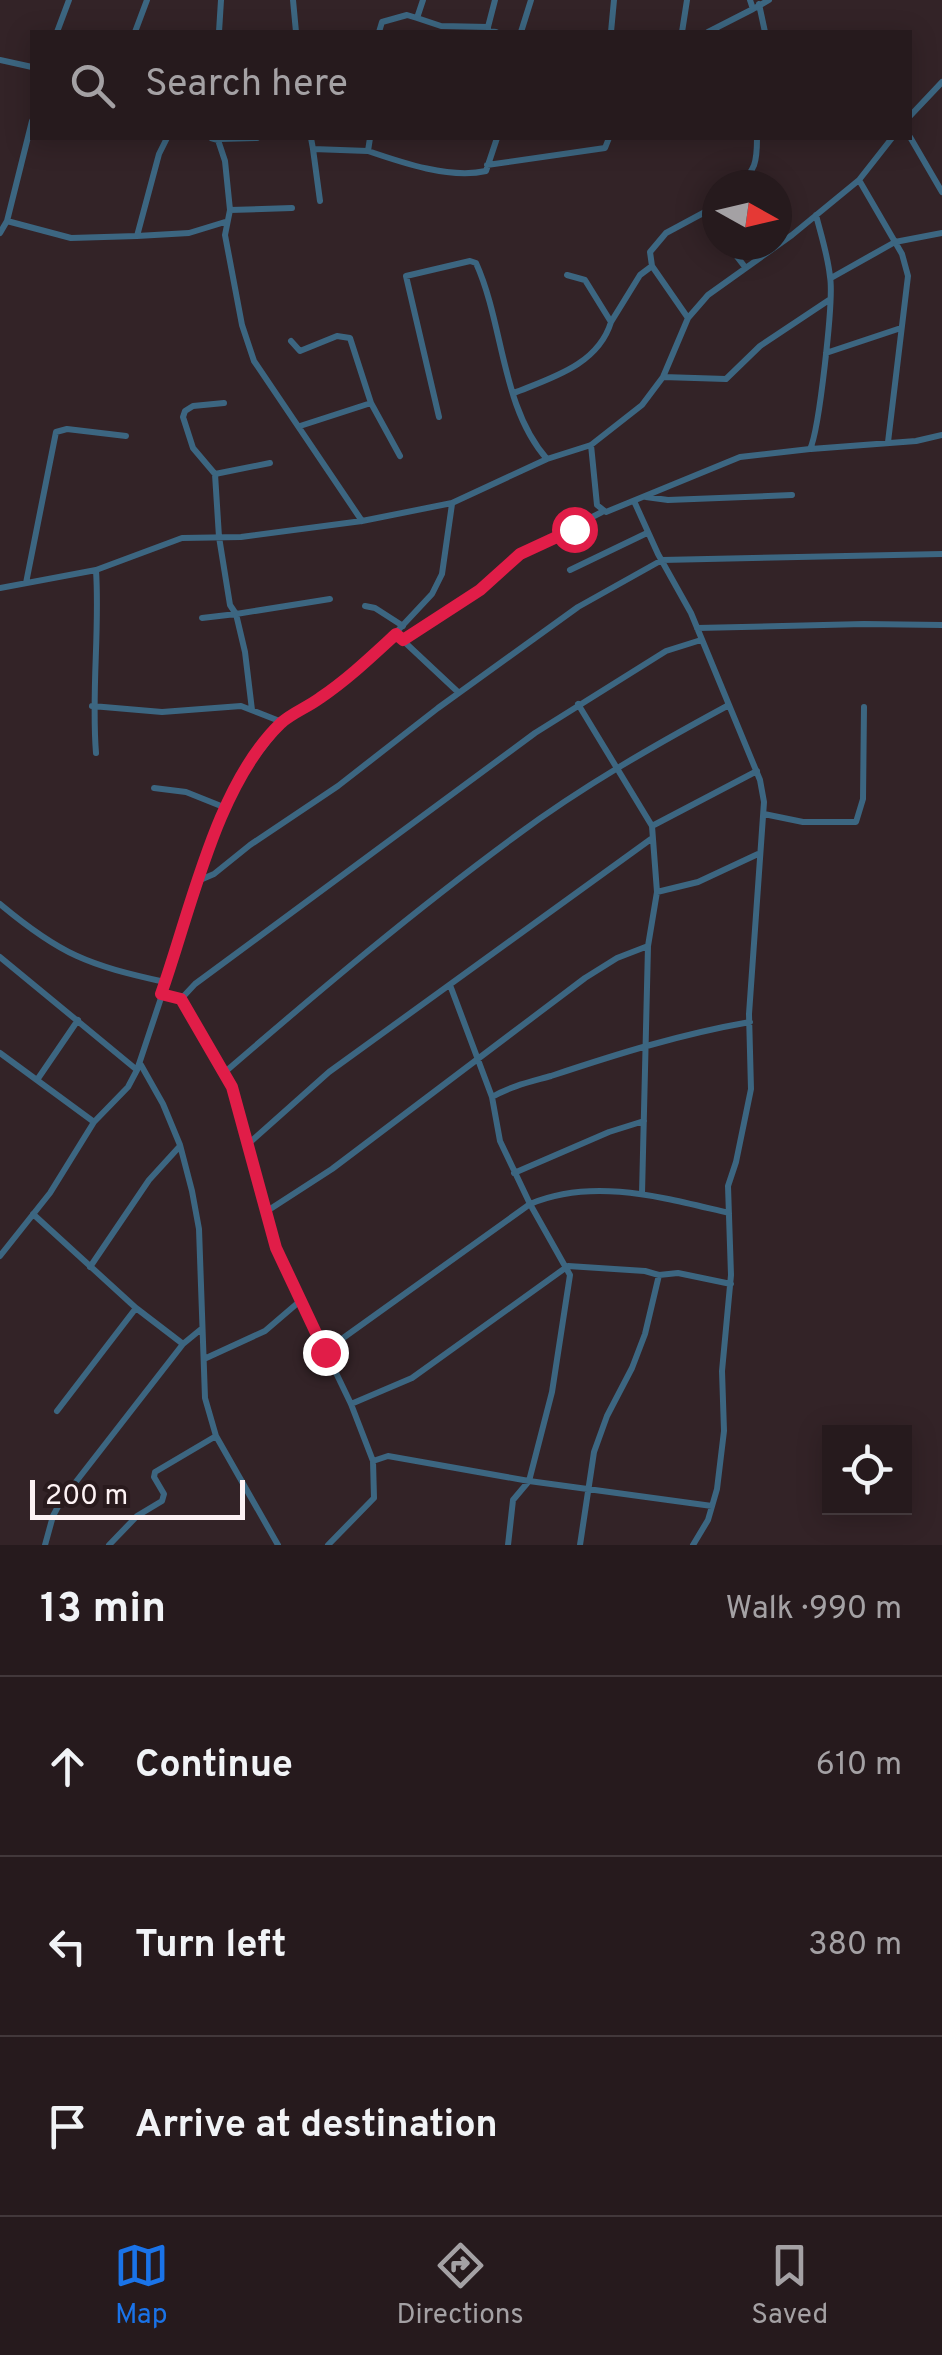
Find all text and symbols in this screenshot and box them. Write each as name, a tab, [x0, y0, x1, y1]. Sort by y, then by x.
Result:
search box	[30, 30, 912, 140]
icon: search	[65, 58, 120, 113]
text: Search here	[145, 61, 348, 110]
north arrow	[702, 170, 792, 260]
route start	[552, 507, 598, 553]
route end	[303, 1330, 349, 1376]
map controls	[822, 1425, 912, 1515]
button: locate	[822, 1425, 912, 1515]
scale bar	[30, 1475, 245, 1520]
text: 200 m	[45, 1479, 128, 1515]
text: 13 min	[40, 1584, 166, 1637]
text: Walk · 990 m	[726, 1590, 902, 1630]
icon: ahead	[40, 1739, 95, 1794]
text: Continue	[135, 1742, 293, 1791]
text: 610 m	[816, 1746, 902, 1786]
icon: left	[40, 1919, 95, 1974]
text: Turn left	[135, 1922, 287, 1971]
text: 380 m	[808, 1926, 902, 1966]
icon: arrive	[40, 2099, 95, 2154]
text: Arrive at destination	[135, 2102, 498, 2151]
tab: Map	[114, 2238, 169, 2334]
tab: Directions	[396, 2238, 524, 2334]
tab: Saved	[751, 2238, 828, 2334]

